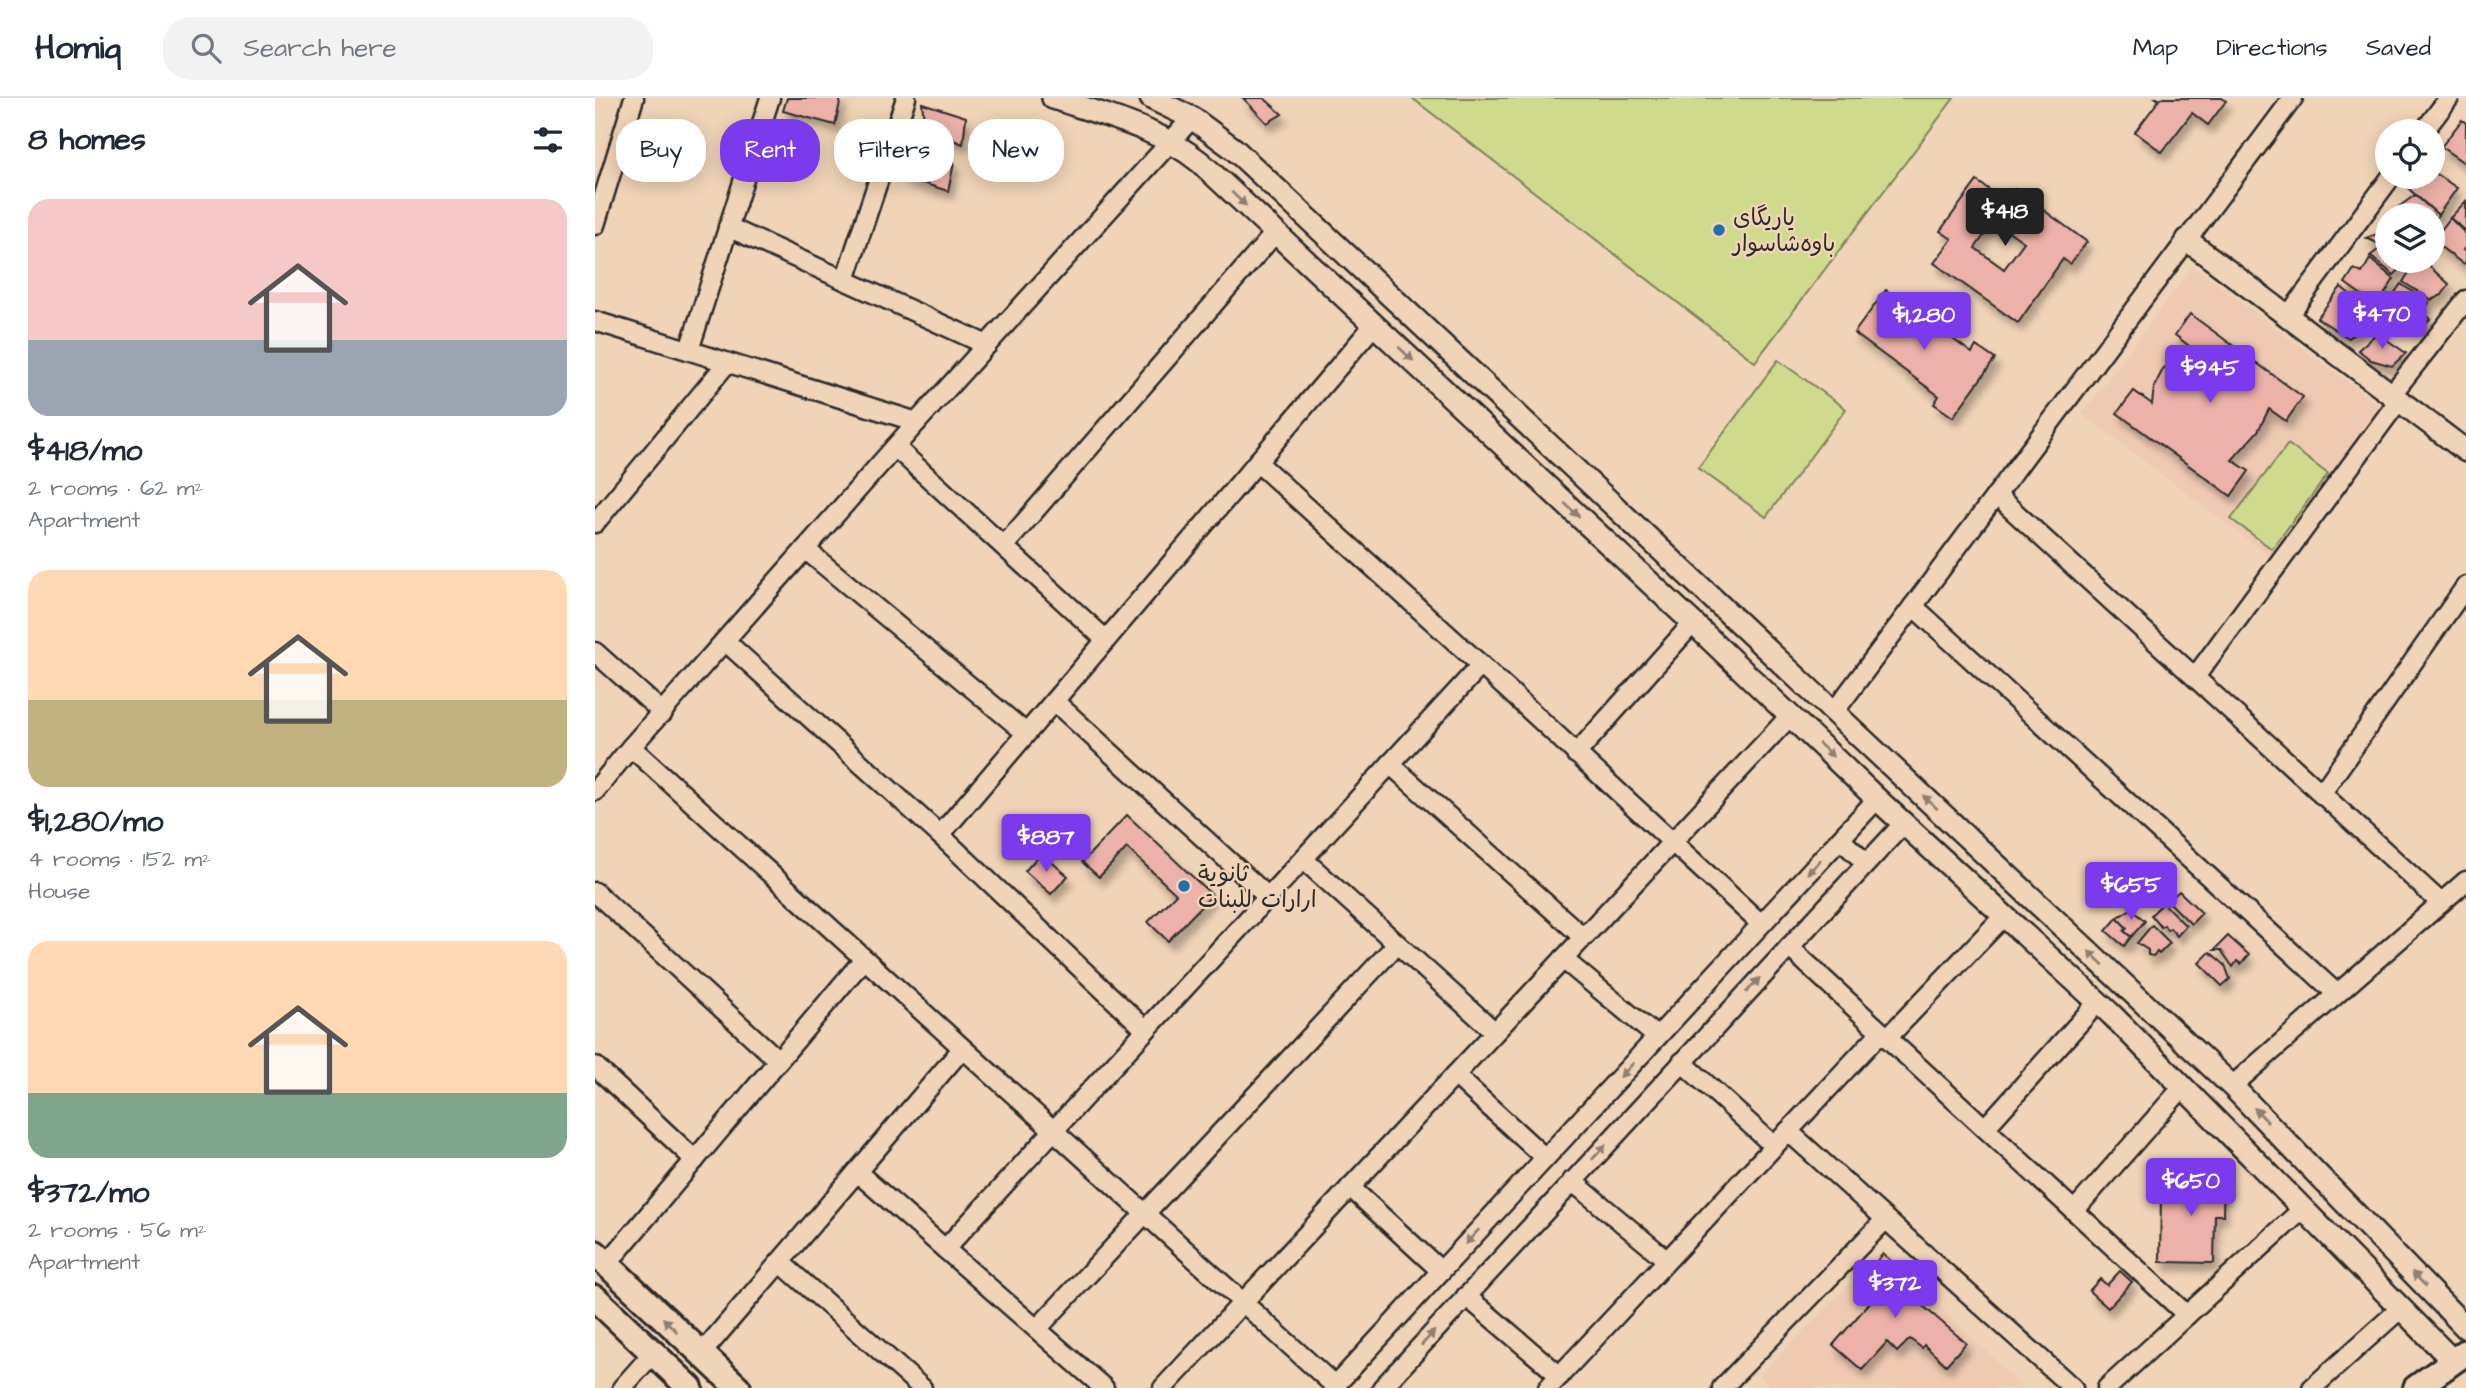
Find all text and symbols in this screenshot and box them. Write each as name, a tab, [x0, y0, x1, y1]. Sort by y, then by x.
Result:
search box	[163, 17, 653, 80]
text: Homiq	[35, 25, 121, 71]
icon: search	[187, 29, 225, 67]
text: Search here	[243, 30, 397, 66]
text: Map	[2133, 31, 2178, 65]
text: Directions	[2216, 31, 2328, 65]
text: Saved	[2366, 31, 2431, 65]
text: 8 homes	[28, 119, 146, 161]
chip: Buy	[616, 119, 706, 182]
chip: Rent	[720, 119, 820, 182]
chip: Filters	[834, 119, 954, 182]
chip: New	[968, 119, 1064, 182]
map controls	[2375, 119, 2445, 273]
button: locate	[2375, 119, 2445, 189]
icon: filters	[529, 121, 567, 159]
pin: $418	[1964, 188, 2046, 248]
one-way arrow	[1230, 191, 1248, 207]
text: $418	[1982, 195, 2028, 227]
place label: یاریگای باوەشاسوار	[1731, 202, 1835, 260]
button: layers	[2375, 203, 2445, 273]
marker: یاریگای باوەشاسوار	[1711, 222, 1727, 238]
icon: home	[235, 245, 361, 371]
pin: $1,280	[1867, 292, 1981, 352]
pin: $470	[2341, 292, 2423, 351]
text: $470	[2353, 298, 2411, 330]
text: $1,280	[1893, 299, 1955, 331]
pin: $945	[2169, 345, 2251, 405]
one-way arrow	[1397, 346, 1414, 362]
text: $945	[2181, 352, 2239, 384]
text: $418/mo	[28, 430, 142, 472]
text: 2 rooms · 62 m²	[28, 472, 203, 504]
one-way arrow	[1563, 501, 1580, 517]
text: Apartment	[28, 504, 140, 536]
icon: home	[235, 616, 361, 742]
one-way arrow	[1817, 742, 1834, 758]
one-way arrow	[1922, 795, 1939, 811]
text: $1,280/mo	[28, 801, 163, 843]
pin: $887	[1005, 814, 1087, 874]
text: $887	[1018, 821, 1074, 853]
text: 4 rooms · 152 m²	[28, 843, 211, 875]
place label: ثانوية ارارات للبنات	[1198, 858, 1317, 916]
one-way arrow	[1806, 858, 1822, 876]
pin: $655	[2090, 862, 2172, 922]
text: $655	[2101, 869, 2161, 901]
text: House	[28, 875, 91, 907]
marker: ثانوية ارارات للبنات	[1176, 878, 1192, 894]
one-way arrow	[2088, 951, 2105, 967]
one-way arrow	[1745, 976, 1761, 994]
icon: home	[235, 987, 361, 1113]
one-way arrow	[1619, 1061, 1635, 1078]
one-way arrow	[2253, 1107, 2269, 1124]
one-way arrow	[1590, 1144, 1606, 1161]
pin: $650	[2150, 1158, 2232, 1218]
text: $650	[2162, 1165, 2220, 1197]
text: $372/mo	[28, 1172, 149, 1214]
text: 2 rooms · 56 m²	[28, 1214, 206, 1246]
one-way arrow	[1465, 1228, 1481, 1245]
text: Apartment	[28, 1246, 140, 1278]
pin: $372	[1854, 1260, 1936, 1320]
text: $372	[1869, 1267, 1921, 1299]
one-way arrow	[2411, 1271, 2427, 1288]
one-way arrow	[662, 1317, 679, 1333]
one-way arrow	[1420, 1329, 1436, 1347]

